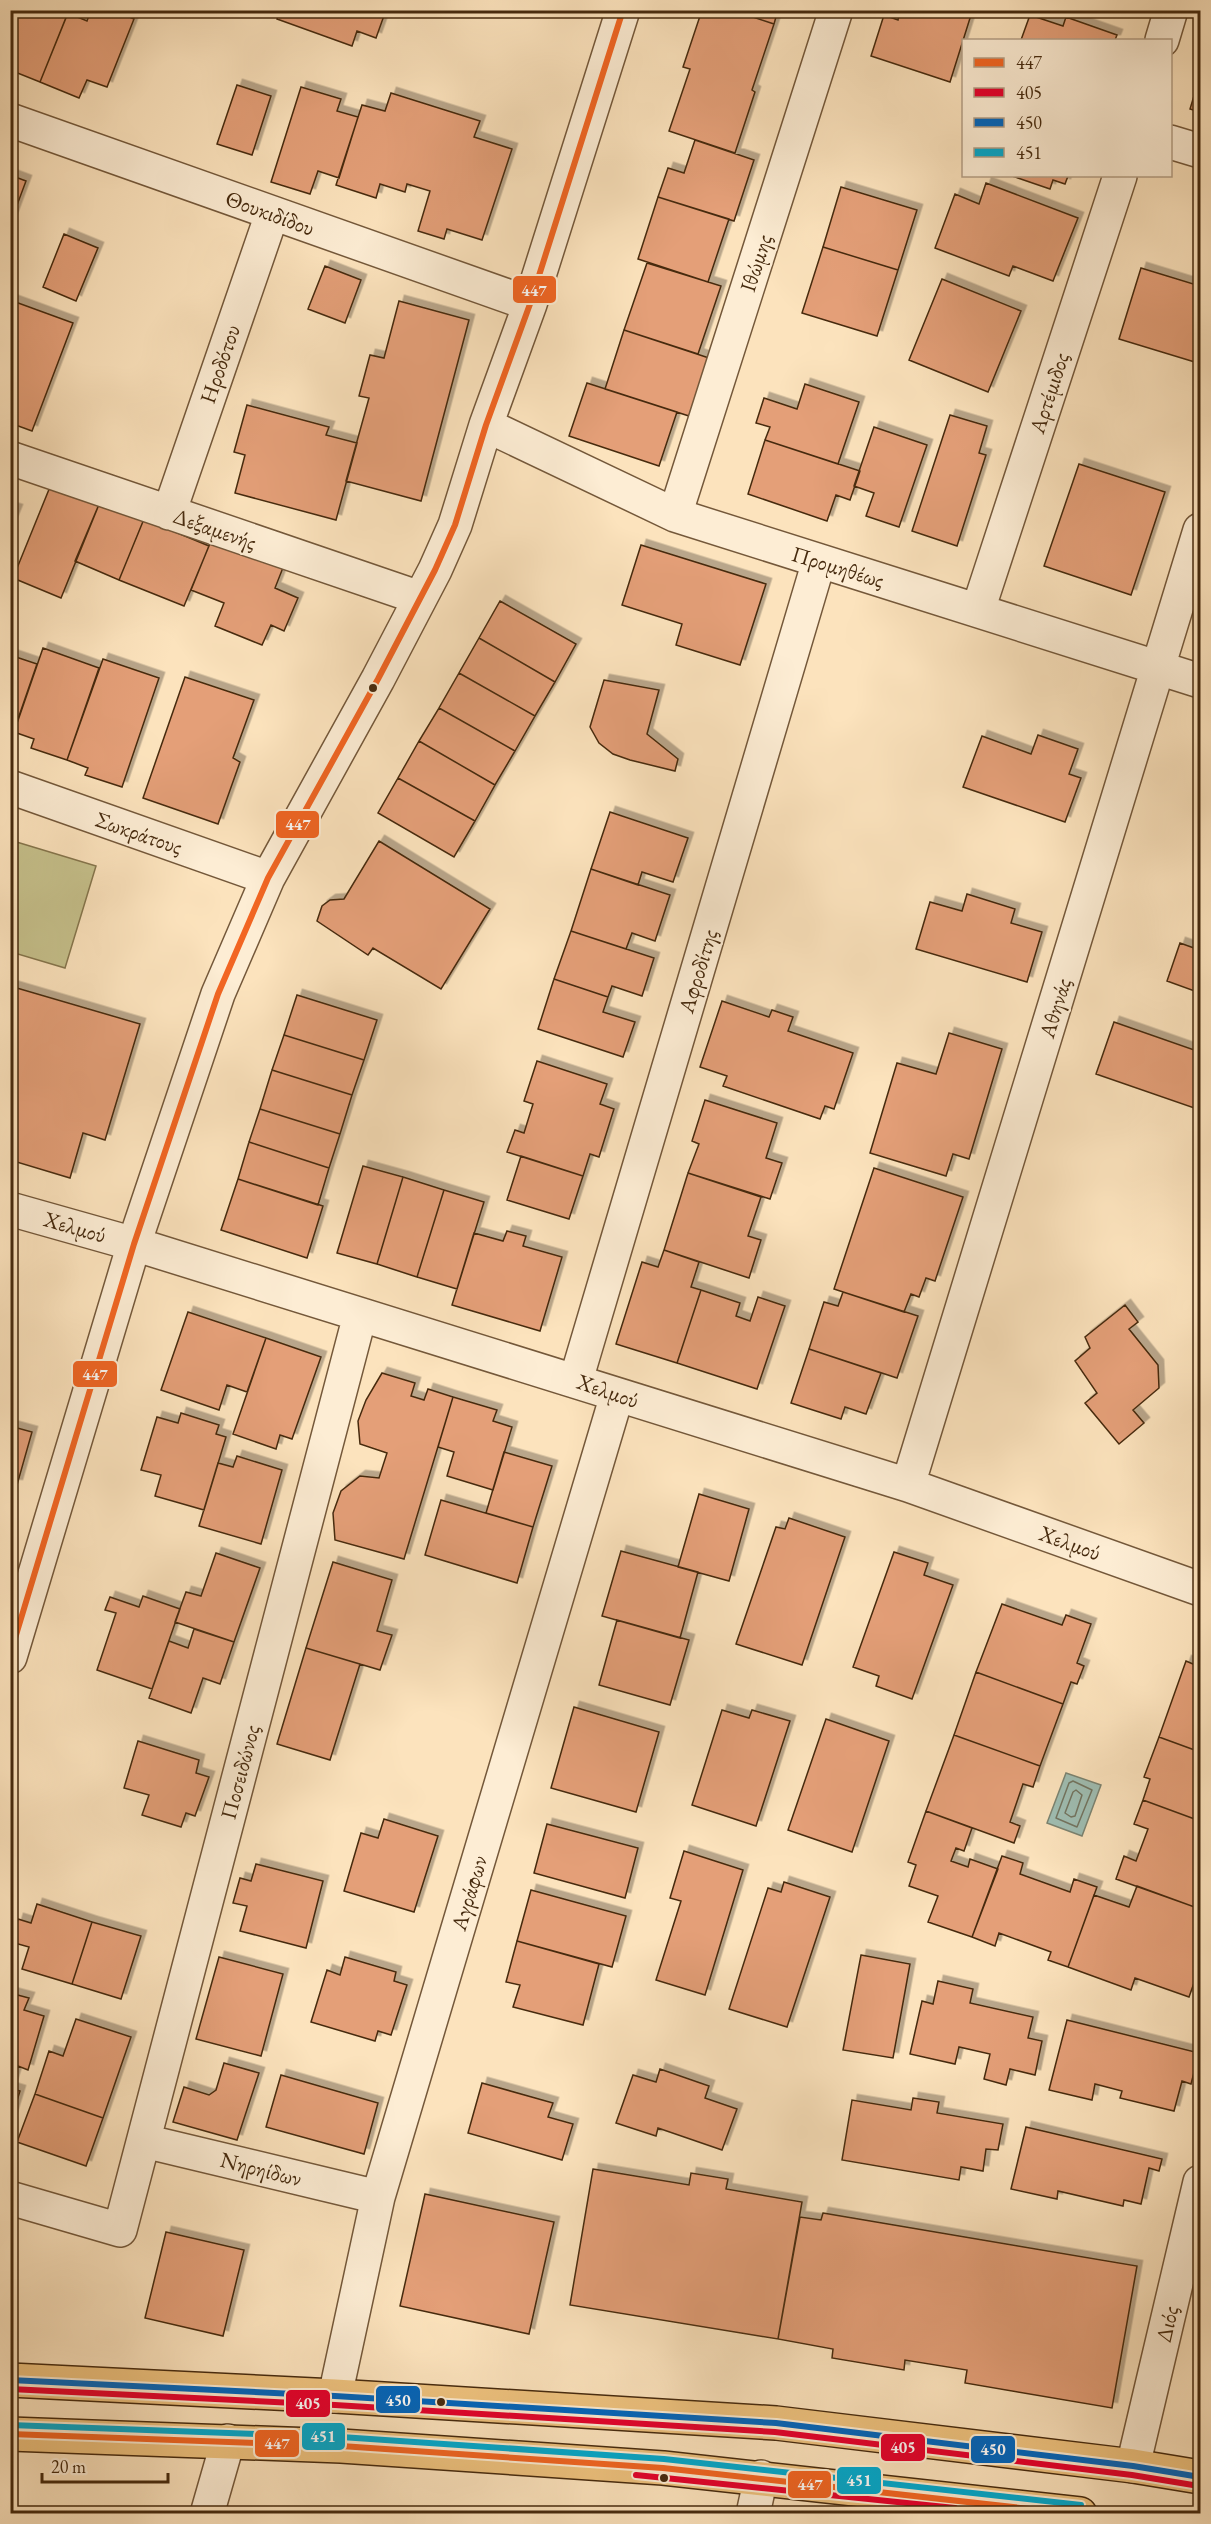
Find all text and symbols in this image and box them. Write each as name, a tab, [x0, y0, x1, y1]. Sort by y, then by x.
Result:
legend	[962, 39, 1172, 177]
text: 447	[1016, 51, 1042, 74]
text: 405	[1016, 81, 1042, 104]
text: 450	[1016, 111, 1042, 134]
text: 451	[1016, 141, 1042, 164]
street label: Θουκιδίδου	[221, 183, 319, 243]
street label: Ιθώμης	[733, 231, 779, 295]
line badge: 447	[512, 275, 557, 304]
text: 447	[521, 280, 547, 301]
street label: Ηροδότου	[193, 321, 247, 407]
street label: Αρτέμιδος	[1022, 349, 1076, 438]
street label: Δεξαμενής	[170, 501, 260, 557]
street label: Προμηθέως	[788, 539, 888, 595]
unlabelled marker	[367, 682, 379, 694]
street label: Σωκράτους	[92, 805, 186, 861]
line badge: 447	[275, 810, 320, 839]
text: 447	[285, 814, 311, 835]
street label: Αφροδίτης	[671, 925, 724, 1017]
street label: Αθηνάς	[1032, 974, 1078, 1042]
street label: Χελμού	[40, 1204, 109, 1250]
line badge: 447	[72, 1360, 118, 1388]
text: 447	[82, 1364, 108, 1385]
street label: Χελμού	[572, 1367, 643, 1415]
street label: Χελμού	[1034, 1518, 1105, 1567]
street label: Ποσειδώνος	[213, 1721, 267, 1823]
street label: Αγράφων	[444, 1852, 494, 1935]
street label: Νηρηίδων	[217, 2145, 305, 2193]
street label: Διός	[1149, 2303, 1185, 2345]
line badge: 450	[375, 2385, 421, 2414]
line badge: 405	[285, 2389, 331, 2418]
text: 450	[385, 2390, 411, 2411]
text: 405	[295, 2393, 321, 2414]
unlabelled marker	[435, 2396, 447, 2408]
line badge: 451	[301, 2422, 346, 2451]
text: 451	[310, 2426, 336, 2447]
line badge: 447	[254, 2429, 300, 2458]
text: 447	[264, 2433, 290, 2454]
line badge: 405	[880, 2433, 926, 2462]
line badge: 450	[970, 2435, 1016, 2464]
text: 405	[890, 2437, 916, 2458]
text: 450	[980, 2439, 1006, 2460]
scale bar	[42, 2446, 168, 2484]
text: 20 m	[51, 2455, 86, 2478]
line badge: 451	[836, 2466, 882, 2495]
line badge: 447	[787, 2470, 832, 2499]
text: 451	[846, 2470, 872, 2491]
unlabelled marker	[658, 2472, 670, 2484]
text: 447	[797, 2474, 823, 2495]

